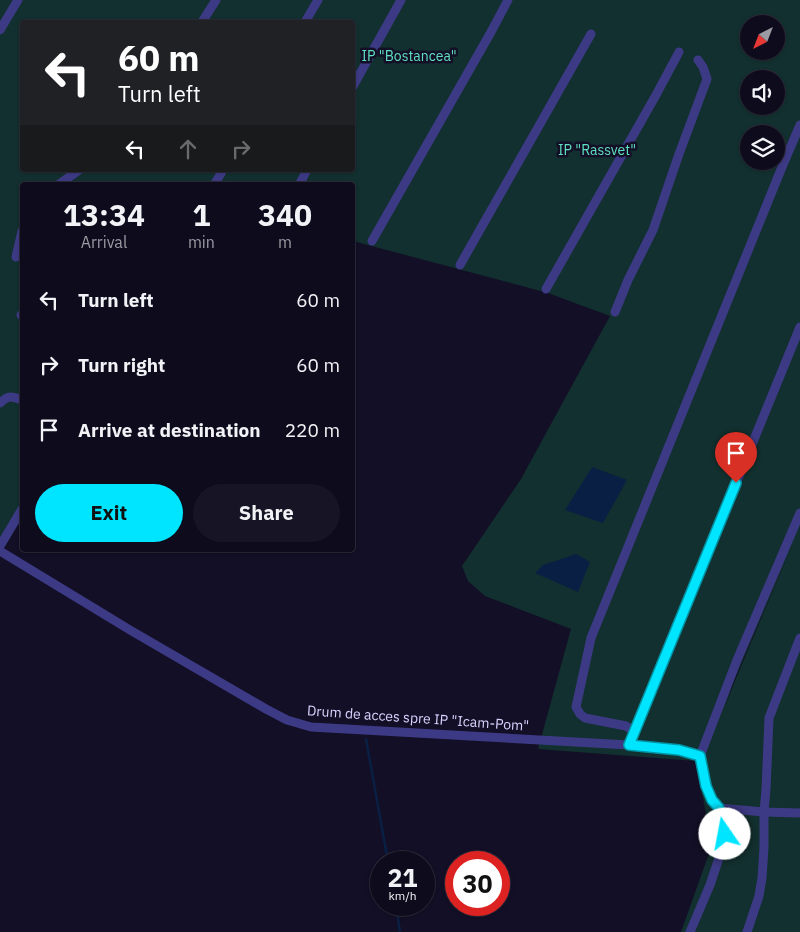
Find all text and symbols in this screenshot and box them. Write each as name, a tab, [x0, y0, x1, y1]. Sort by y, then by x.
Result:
north arrow	[740, 15, 785, 60]
map controls	[740, 15, 785, 170]
text: 60 m	[118, 35, 200, 81]
icon: left	[35, 40, 100, 105]
park label: IP "Bostancea"	[361, 47, 457, 65]
button: sound	[740, 70, 785, 115]
text: Turn left	[118, 79, 201, 108]
button: layers	[740, 125, 785, 170]
icon: left	[121, 135, 149, 163]
icon: ahead	[174, 135, 202, 163]
icon: right	[227, 135, 255, 163]
park label: IP "Rassvet"	[558, 141, 636, 159]
text: 13:34	[63, 195, 145, 234]
text: 1	[192, 195, 210, 234]
text: 340	[258, 195, 312, 234]
text: Arrival	[81, 232, 127, 252]
text: min	[188, 232, 215, 252]
text: m	[278, 232, 292, 252]
icon: left	[35, 286, 63, 314]
text: Turn left	[78, 288, 154, 312]
text: 60 m	[296, 288, 340, 312]
icon: right	[35, 351, 63, 379]
text: Turn right	[78, 353, 165, 377]
text: 60 m	[296, 353, 340, 377]
icon: arrive	[35, 416, 63, 444]
text: Arrive at destination	[78, 418, 261, 442]
text: 220 m	[285, 418, 340, 442]
pin	[715, 432, 757, 483]
icon: arrive	[722, 439, 750, 467]
button: Exit	[35, 484, 183, 542]
button: Share	[193, 484, 340, 542]
street label: Drum de acces spre IP "Icam-Pom"	[306, 701, 530, 735]
position arrow	[698, 807, 750, 859]
speed limit sign: 30	[445, 851, 510, 916]
text: 21	[387, 861, 418, 894]
text: km/h	[388, 888, 417, 903]

